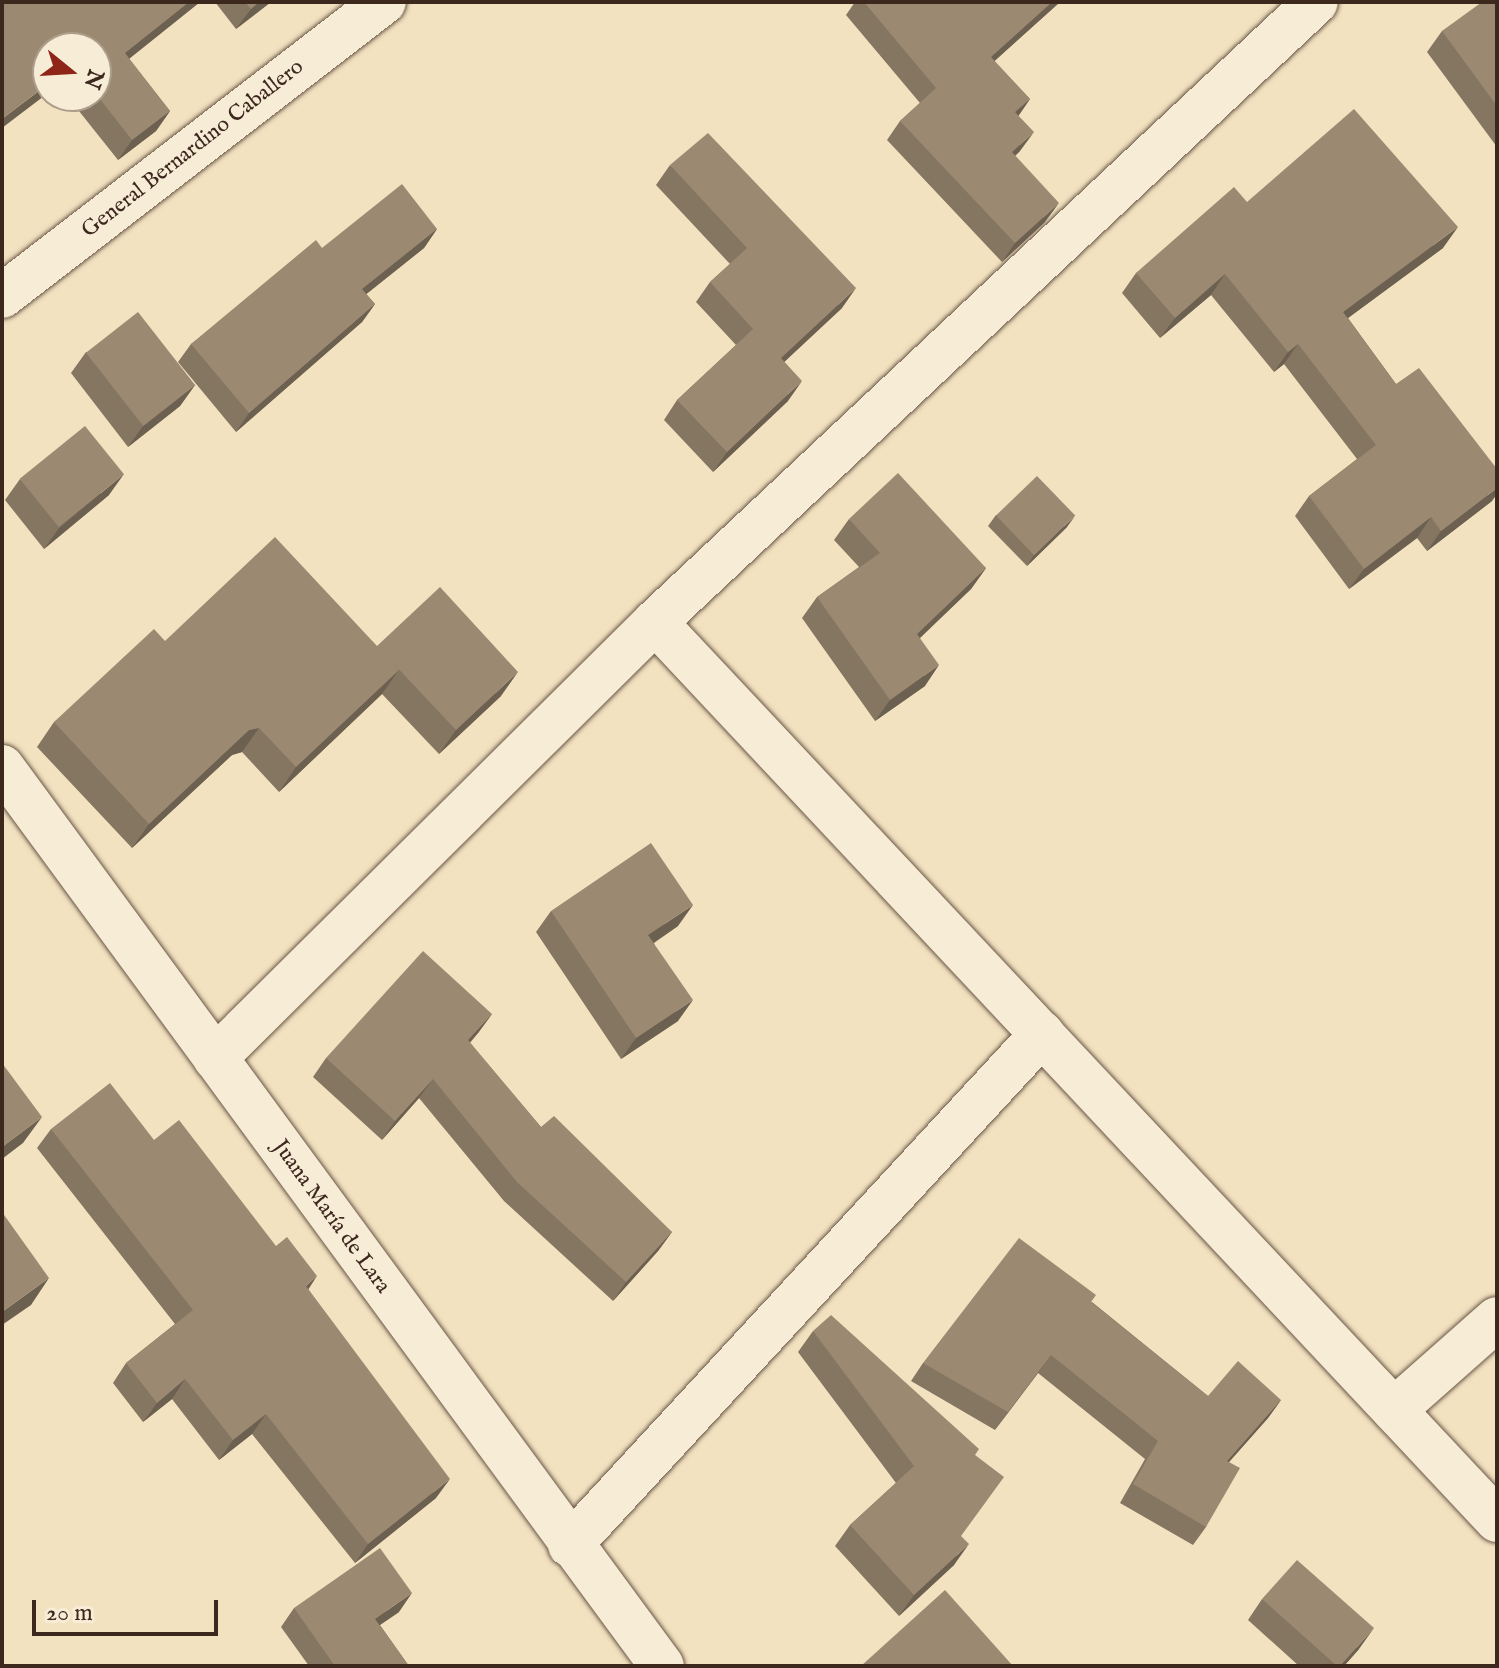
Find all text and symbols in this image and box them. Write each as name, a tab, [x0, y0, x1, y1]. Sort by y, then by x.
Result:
north arrow	[32, 32, 112, 112]
street label: General Bernardino Caballero	[77, 54, 309, 244]
text: N	[77, 65, 109, 92]
street label: Juana María de Lara	[266, 1135, 396, 1299]
scale bar	[36, 1584, 222, 1634]
text: 20 m	[46, 1598, 93, 1629]

